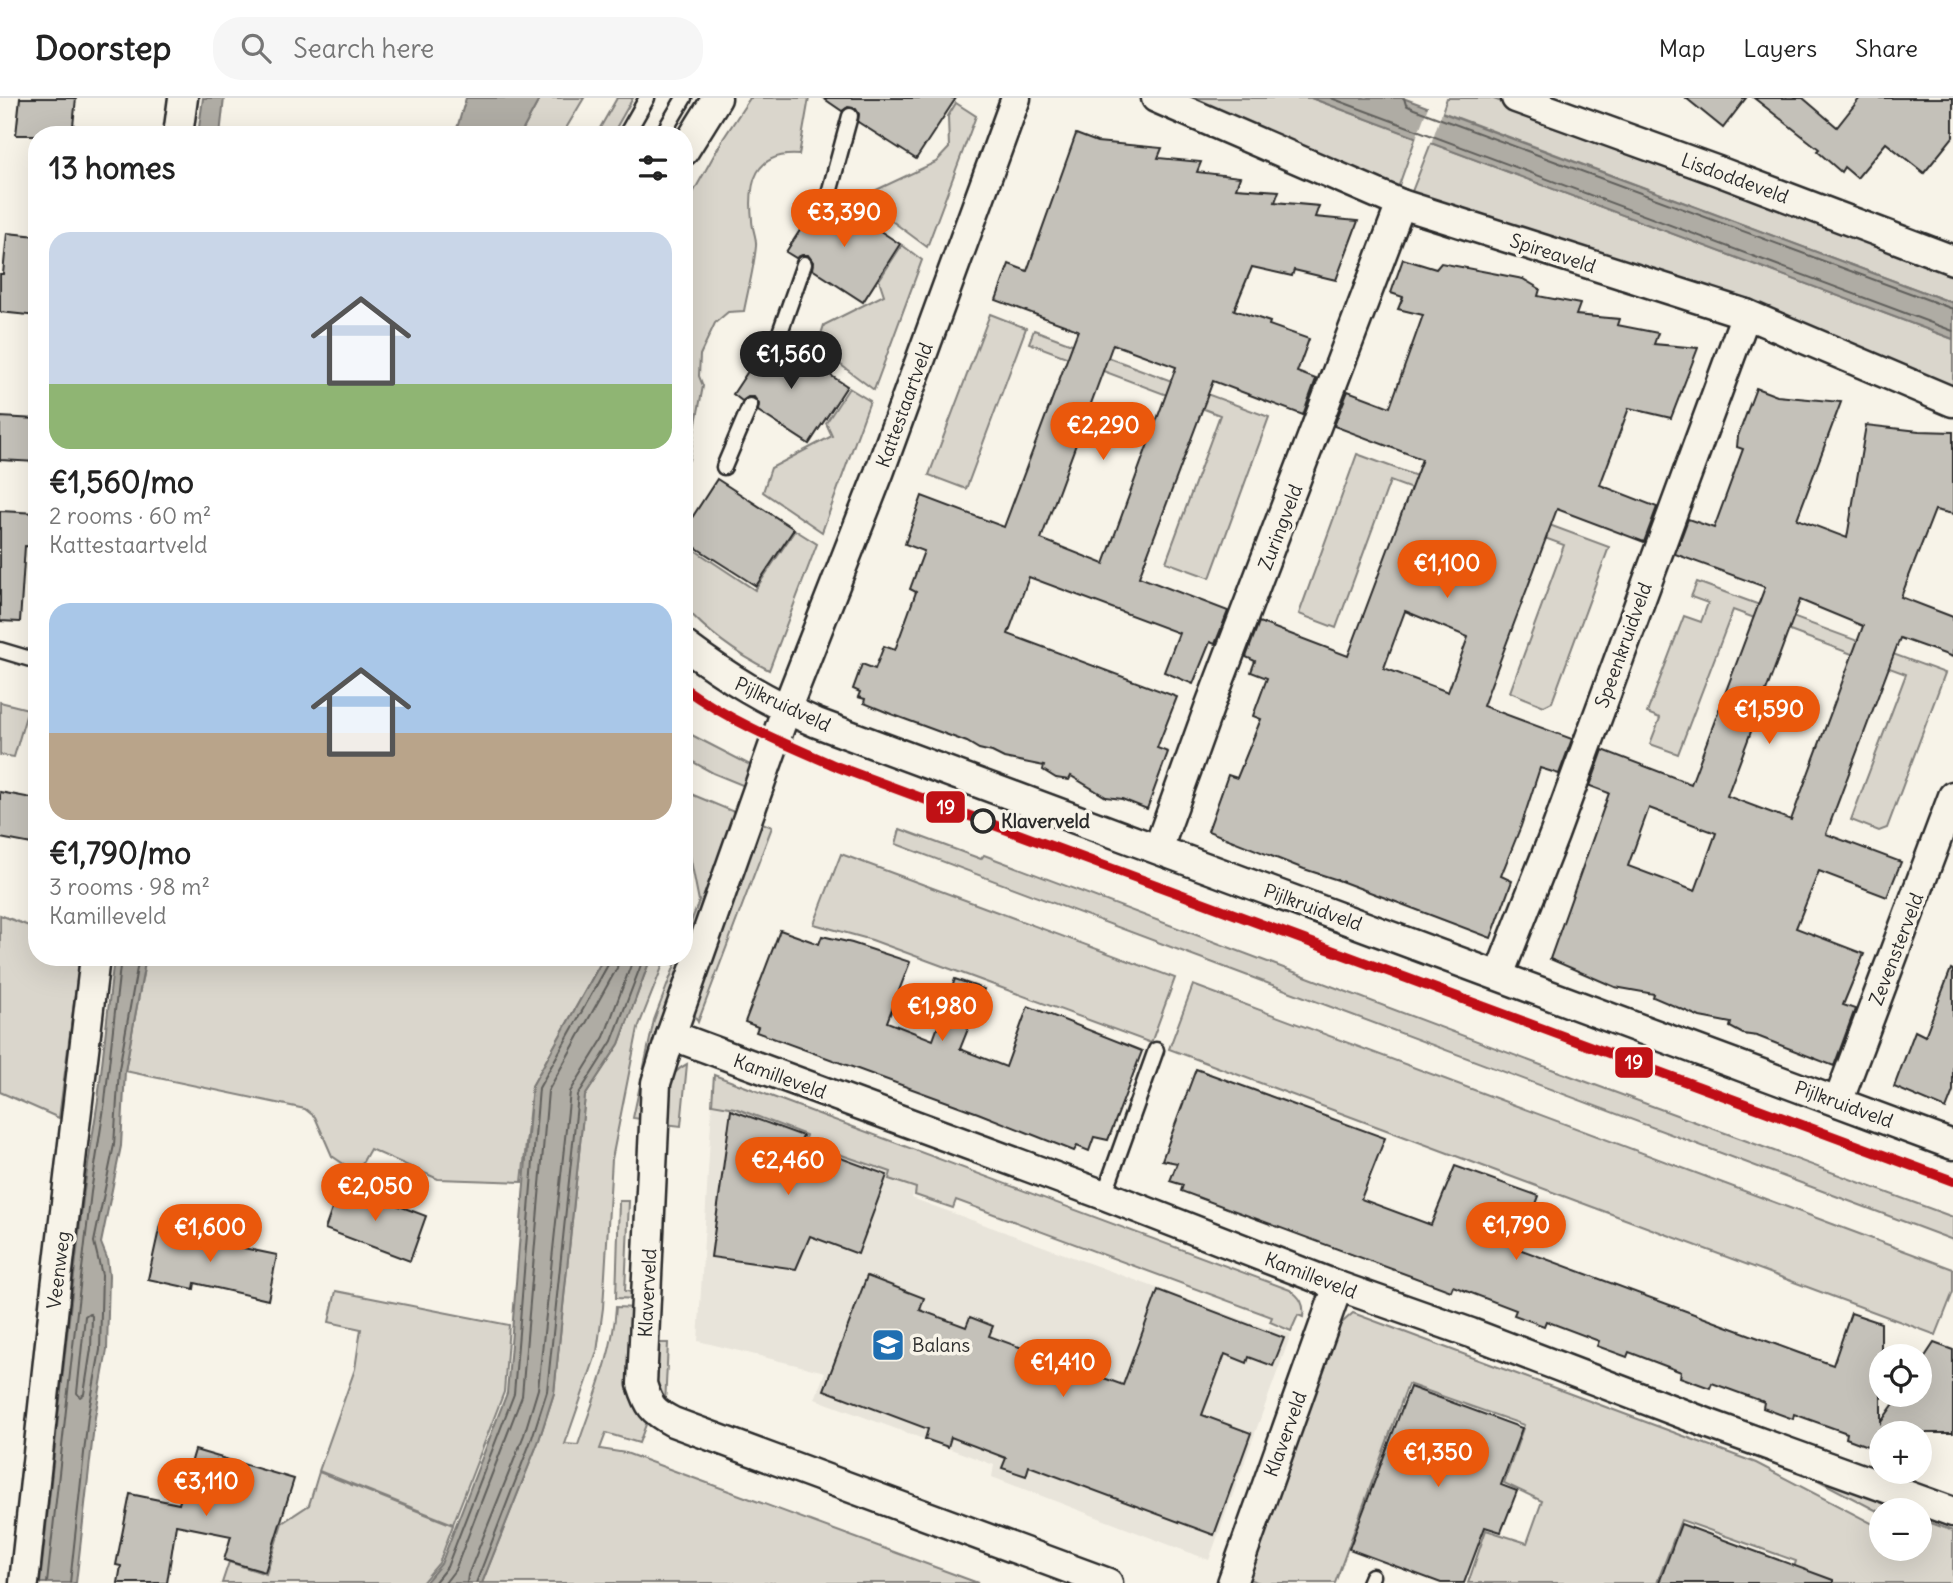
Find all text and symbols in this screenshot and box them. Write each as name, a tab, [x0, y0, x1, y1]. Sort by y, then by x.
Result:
search box	[213, 17, 703, 80]
text: Doorstep	[35, 27, 171, 69]
icon: search	[237, 29, 275, 67]
text: Search here	[293, 32, 434, 65]
text: Map	[1659, 33, 1705, 63]
text: Layers	[1743, 33, 1817, 63]
text: Share	[1855, 33, 1918, 63]
street label: Lisdoddeveld	[1678, 147, 1792, 209]
text: 13 homes	[49, 149, 175, 187]
icon: filters	[634, 149, 672, 187]
pin: €3,390	[787, 190, 901, 249]
text: €3,390	[807, 197, 881, 226]
street label: Spireaveld	[1507, 228, 1599, 278]
icon: home	[298, 278, 424, 404]
pin: €1,560	[734, 331, 848, 391]
text: €1,560	[756, 339, 826, 368]
street label: Kattestaartveld	[870, 339, 938, 471]
pin: €2,290	[1046, 402, 1160, 462]
text: €2,290	[1066, 410, 1140, 439]
text: €1,560/mo	[49, 463, 194, 501]
street label: Zuringveld	[1253, 481, 1307, 573]
text: 2 rooms · 60 m²	[49, 501, 211, 530]
text: Kattestaartveld	[49, 530, 208, 559]
pin: €1,100	[1390, 540, 1504, 600]
text: €1,100	[1414, 548, 1480, 577]
street label: Speenkruidveld	[1589, 579, 1657, 711]
icon: home	[298, 649, 424, 775]
street label: Pijlkruidveld	[731, 671, 835, 737]
pin: €1,590	[1712, 686, 1826, 746]
text: €1,590	[1734, 694, 1804, 723]
line badge: 19	[925, 790, 966, 824]
text: 19	[937, 795, 955, 819]
marker: Klaverveld	[971, 809, 995, 833]
place label: Klaverveld	[1001, 809, 1090, 833]
text: €1,790/mo	[49, 834, 191, 872]
text: 3 rooms · 98 m²	[49, 872, 210, 901]
street label: Pijlkruidveld	[1260, 878, 1366, 936]
street label: Zevensterveld	[1864, 889, 1928, 1009]
text: Kamilleveld	[49, 901, 166, 930]
pin: €1,980	[885, 984, 999, 1043]
text: €1,980	[907, 991, 977, 1020]
line badge: 19	[1614, 1046, 1654, 1079]
street label: Kamilleveld	[730, 1048, 830, 1104]
text: 19	[1625, 1050, 1643, 1074]
street label: Pijlkruidveld	[1791, 1075, 1897, 1133]
pin: €2,460	[731, 1138, 845, 1197]
text: €2,460	[751, 1145, 825, 1174]
pin: €2,050	[318, 1164, 432, 1223]
text: €2,050	[337, 1171, 413, 1200]
pin: €1,790	[1459, 1202, 1573, 1262]
pin: €1,600	[153, 1204, 267, 1264]
text: €1,790	[1482, 1210, 1550, 1239]
text: €1,600	[174, 1212, 246, 1241]
street label: Veenweg	[41, 1230, 75, 1310]
street label: Kamilleveld	[1261, 1246, 1361, 1304]
street label: Klaverveld	[633, 1248, 661, 1338]
school or university icon: Balans	[869, 1326, 907, 1364]
place label: Balans	[912, 1333, 970, 1357]
pin: €1,410	[1006, 1340, 1120, 1399]
map controls	[1869, 1344, 1932, 1561]
button: locate	[1869, 1344, 1932, 1407]
text: €1,410	[1030, 1347, 1096, 1376]
street label: Klaverveld	[1259, 1388, 1311, 1480]
button: +	[1869, 1421, 1932, 1484]
pin: €1,350	[1381, 1430, 1495, 1489]
text: €1,350	[1403, 1437, 1473, 1466]
pin: €3,110	[149, 1458, 263, 1518]
text: €3,110	[173, 1466, 239, 1495]
button: −	[1869, 1498, 1932, 1561]

